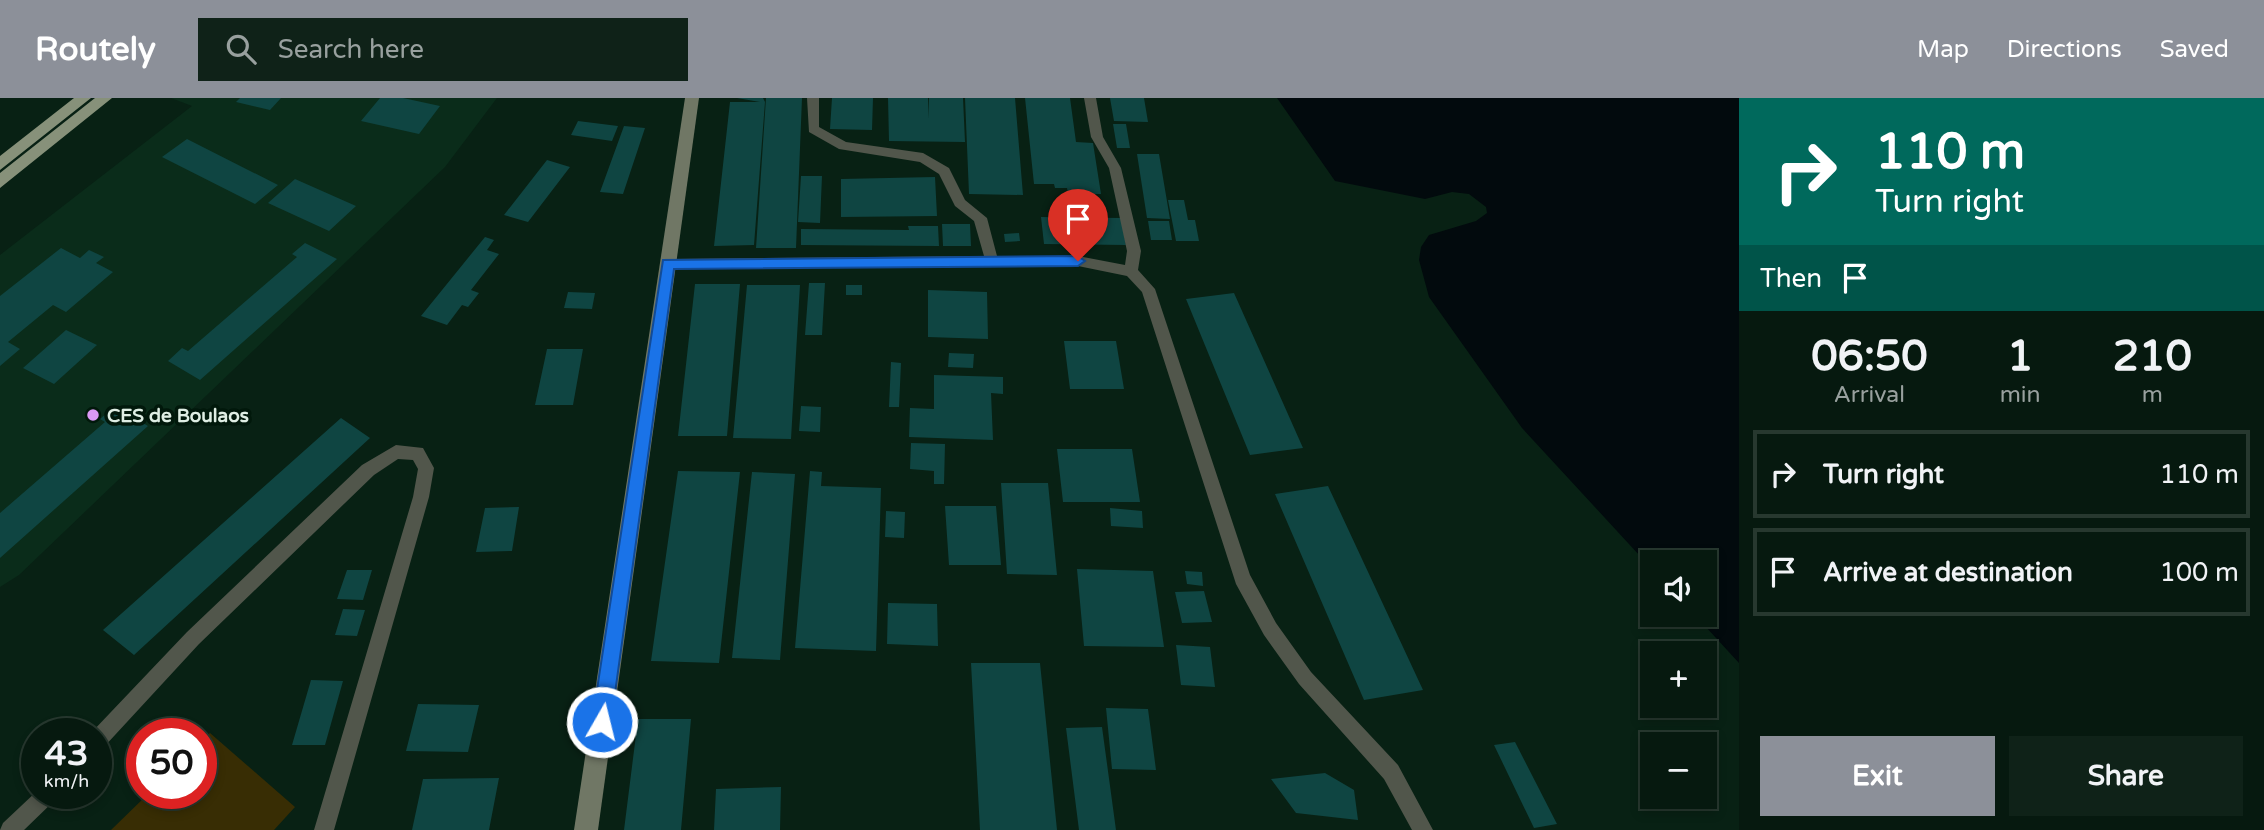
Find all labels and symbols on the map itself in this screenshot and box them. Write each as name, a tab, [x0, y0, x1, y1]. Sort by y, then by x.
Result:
pin	[1048, 189, 1108, 261]
place label: CES de Boulaos	[107, 405, 249, 427]
marker: CES de Boulaos	[85, 407, 101, 423]
position arrow	[565, 685, 639, 759]
speed limit sign: 50	[126, 718, 217, 809]

